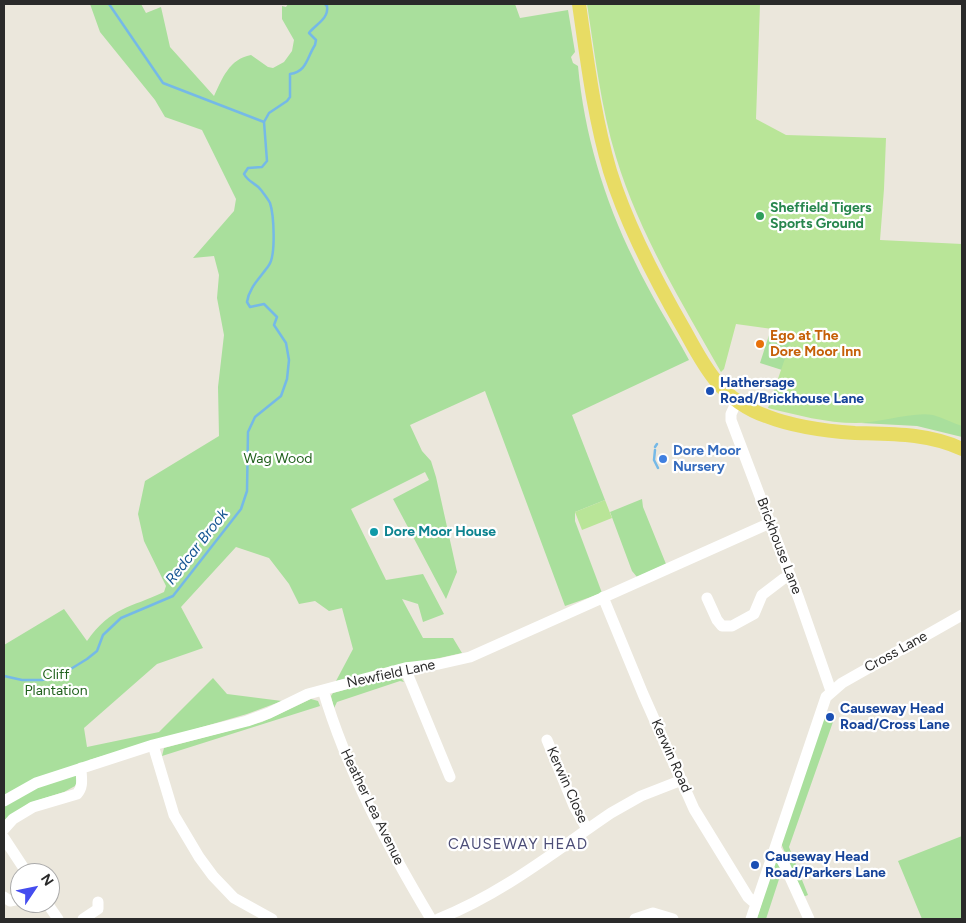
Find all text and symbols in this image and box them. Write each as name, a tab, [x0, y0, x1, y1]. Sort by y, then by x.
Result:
place label: Sheffield Tigers Sports Ground	[770, 200, 872, 232]
marker: Sheffield Tigers Sports Ground	[754, 210, 766, 222]
place label: Ego at The Dore Moor Inn	[770, 328, 861, 361]
marker: Ego at The Dore Moor Inn	[754, 338, 766, 350]
place label: Hathersage Road/Brickhouse Lane	[720, 375, 864, 408]
marker: Hathersage Road/Brickhouse Lane	[704, 385, 716, 397]
place label: Dore Moor Nursery	[673, 443, 741, 476]
park label: Wag Wood	[243, 451, 313, 467]
marker: Dore Moor Nursery	[657, 453, 669, 465]
street label: Brickhouse Lane	[753, 495, 805, 597]
water label: Redcar Brook	[162, 506, 232, 588]
place label: Dore Moor House	[384, 524, 496, 540]
marker: Dore Moor House	[368, 526, 380, 538]
street label: Cross Lane	[862, 628, 930, 676]
street label: Newfield Lane	[345, 656, 437, 692]
park label: Cliff Plantation	[24, 667, 88, 700]
place label: Causeway Head Road/Cross Lane	[840, 701, 950, 734]
marker: Causeway Head Road/Cross Lane	[824, 711, 836, 723]
street label: Kerwin Road	[647, 717, 695, 795]
street label: Kerwin Close	[543, 744, 591, 826]
street label: Heather Lea Avenue	[337, 746, 407, 868]
district label: CAUSEWAY HEAD	[446, 836, 590, 854]
place label: Causeway Head Road/Parkers Lane	[765, 849, 886, 882]
marker: Causeway Head Road/Parkers Lane	[749, 859, 761, 871]
north arrow	[10, 863, 60, 913]
text: N	[37, 871, 57, 889]

